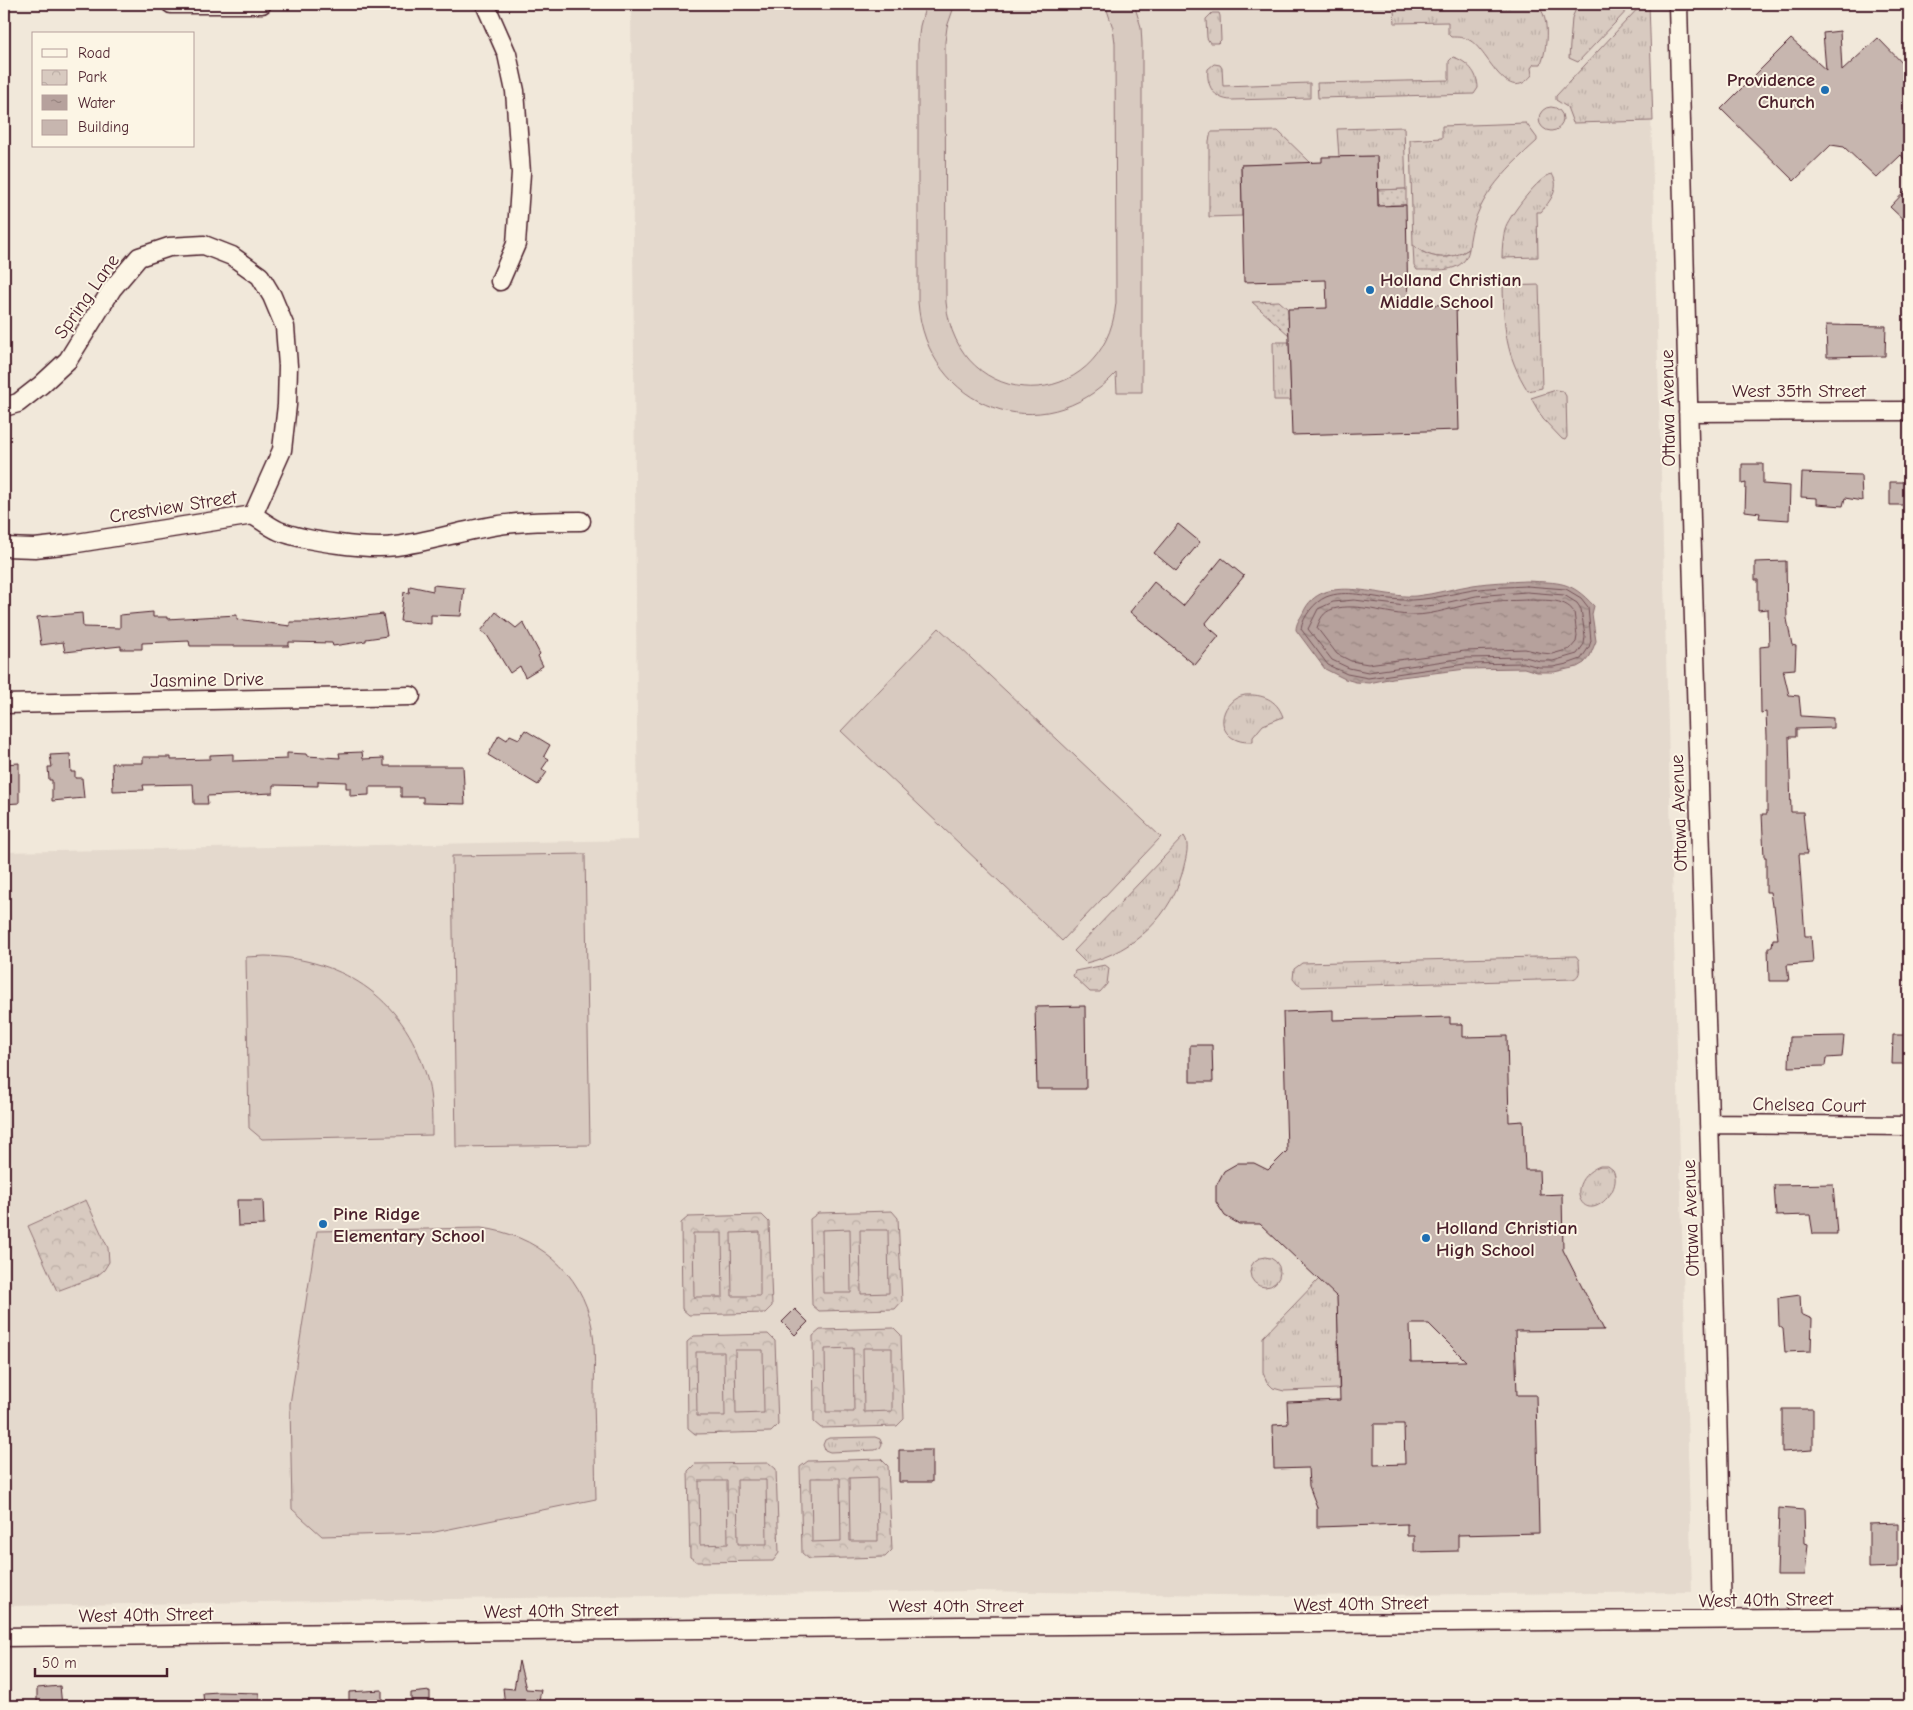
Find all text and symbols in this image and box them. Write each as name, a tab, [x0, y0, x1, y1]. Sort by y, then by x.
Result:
legend	[32, 32, 195, 148]
text: Road	[78, 44, 110, 62]
text: Park	[78, 68, 107, 86]
place label: Providence Church	[1727, 69, 1815, 113]
marker: Providence Church	[1819, 84, 1831, 96]
text: Water	[78, 94, 115, 112]
text: Building	[78, 118, 129, 136]
street label: Spring Lane	[50, 250, 124, 343]
place label: Holland Christian Middle School	[1380, 269, 1522, 313]
marker: Holland Christian Middle School	[1364, 284, 1376, 296]
street label: Ottawa Avenue	[1656, 349, 1680, 467]
street label: West 35th Street	[1732, 380, 1866, 402]
street label: Crestview Street	[108, 486, 239, 528]
street label: Jasmine Drive	[150, 668, 264, 692]
street label: Ottawa Avenue	[1666, 754, 1692, 872]
street label: Chelsea Court	[1752, 1093, 1866, 1117]
street label: Ottawa Avenue	[1678, 1159, 1704, 1277]
place label: Pine Ridge Elementary School	[333, 1203, 485, 1247]
place label: Holland Christian High School	[1436, 1217, 1578, 1261]
marker: Pine Ridge Elementary School	[317, 1218, 329, 1230]
marker: Holland Christian High School	[1420, 1232, 1432, 1244]
street label: West 40th Street	[1698, 1588, 1834, 1612]
street label: West 40th Street	[1293, 1592, 1429, 1616]
street label: West 40th Street	[889, 1595, 1024, 1617]
street label: West 40th Street	[483, 1599, 619, 1623]
street label: West 40th Street	[78, 1603, 214, 1627]
scale bar	[35, 1645, 168, 1677]
text: 50 m	[42, 1654, 77, 1672]

